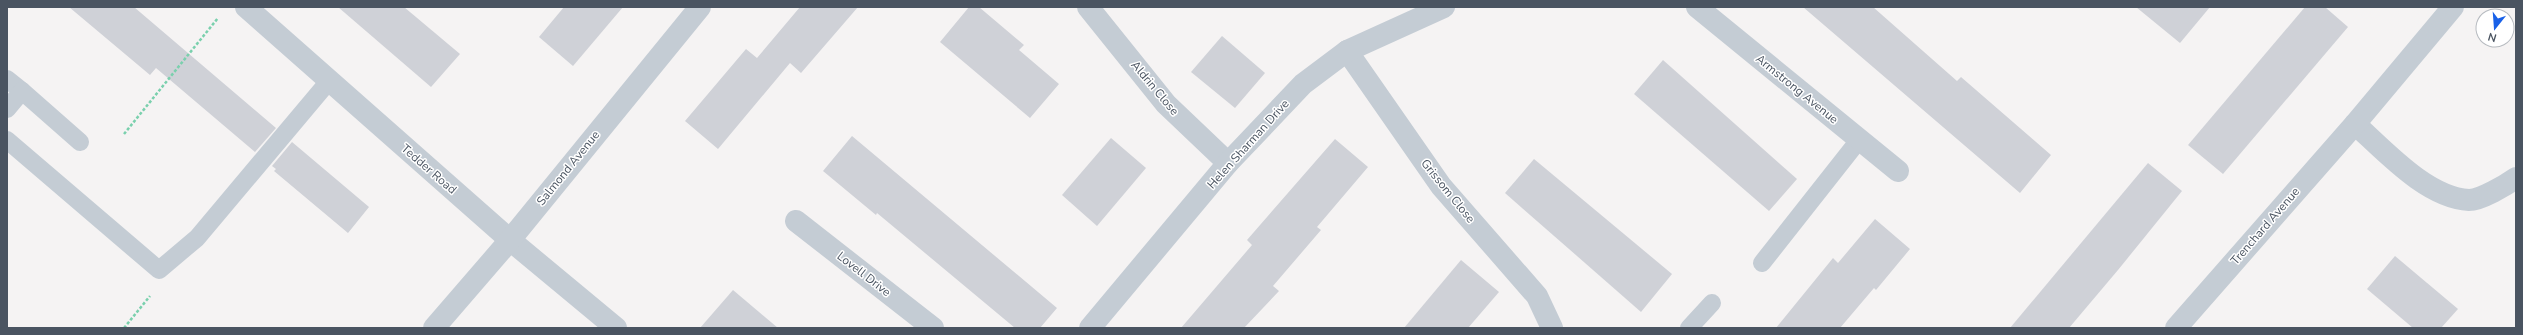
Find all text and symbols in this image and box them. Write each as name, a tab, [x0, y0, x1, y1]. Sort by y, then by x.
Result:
north arrow	[2475, 8, 2515, 48]
text: N	[2486, 29, 2498, 45]
street label: Armstrong Avenue	[1752, 51, 1842, 127]
street label: Aldrin Close	[1127, 57, 1183, 119]
street label: Helen Sharman Drive	[1204, 96, 1292, 192]
street label: Salmond Avenue	[533, 127, 603, 209]
street label: Tedder Road	[398, 141, 460, 197]
street label: Grissom Close	[1417, 156, 1479, 226]
street label: Trenchard Avenue	[2227, 184, 2303, 268]
street label: Lovell Drive	[834, 248, 894, 300]

